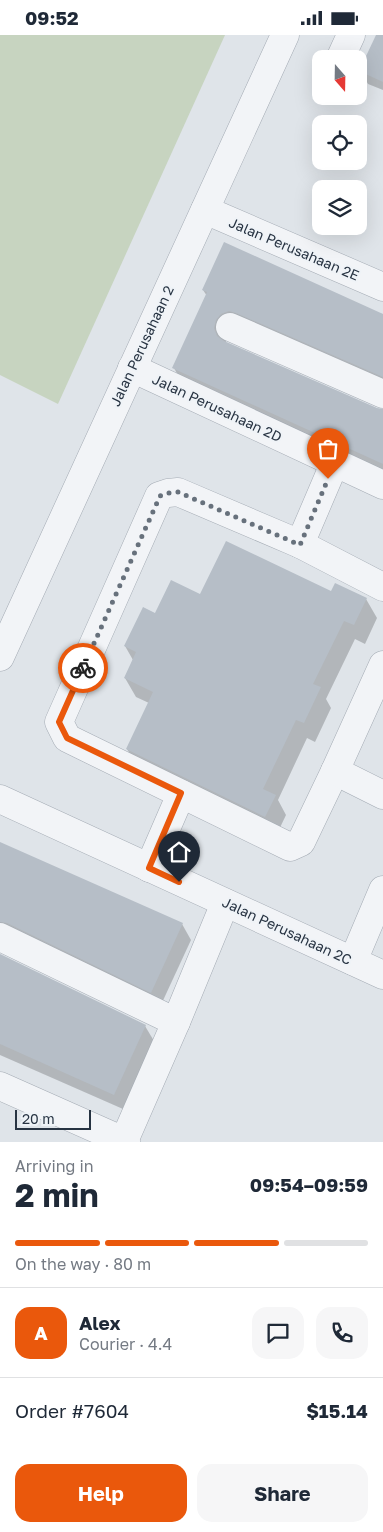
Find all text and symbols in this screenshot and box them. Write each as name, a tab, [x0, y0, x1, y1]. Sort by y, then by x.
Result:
text: 09:52	[25, 6, 79, 29]
north arrow	[312, 50, 368, 105]
map controls	[312, 50, 367, 235]
button: locate	[312, 115, 367, 170]
button: layers	[312, 180, 367, 235]
street label: Jalan Perusahaan 2E	[227, 213, 362, 284]
street label: Jalan Perusahaan 2	[106, 283, 177, 409]
street label: Jalan Perusahaan 2D	[150, 370, 285, 445]
pin	[307, 428, 349, 479]
icon: bag	[314, 435, 342, 463]
courier	[58, 643, 108, 693]
icon: bike	[69, 654, 97, 682]
pin	[158, 831, 200, 882]
icon: home	[165, 838, 193, 866]
street label: Jalan Perusahaan 2C	[220, 893, 355, 968]
scale bar	[15, 1107, 91, 1130]
text: 20 m	[22, 1110, 55, 1127]
text: Arriving in	[15, 1156, 94, 1176]
text: 09:54–09:59	[250, 1173, 368, 1196]
text: 2 min	[15, 1176, 99, 1214]
text: On the way · 80 m	[15, 1254, 151, 1274]
button: chat	[252, 1307, 304, 1359]
button: phone	[316, 1307, 368, 1359]
text: Alex	[79, 1311, 120, 1334]
text: A	[34, 1321, 48, 1344]
text: Courier · 4.4	[79, 1334, 172, 1354]
text: Order #7604	[15, 1399, 129, 1422]
text: $15.14	[306, 1399, 368, 1422]
button: Help	[15, 1464, 187, 1522]
button: Share	[197, 1464, 368, 1522]

